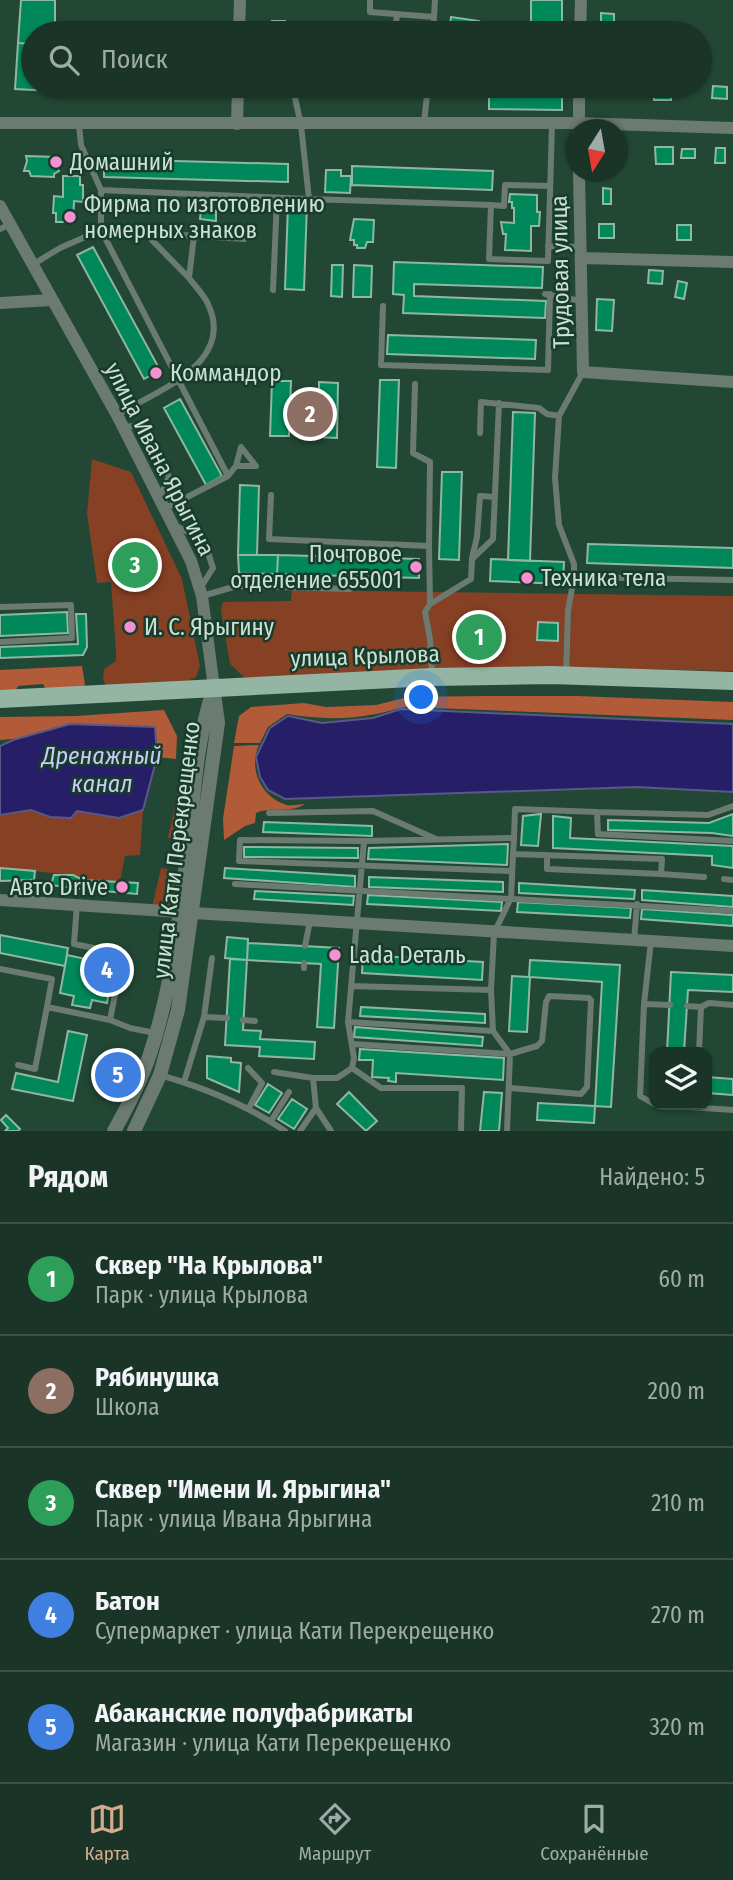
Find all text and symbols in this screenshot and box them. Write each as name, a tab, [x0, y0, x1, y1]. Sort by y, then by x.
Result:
search box	[21, 21, 712, 98]
icon: search	[45, 41, 83, 79]
text: Поиск	[101, 44, 168, 75]
north arrow	[565, 119, 628, 182]
place label: Домашний	[69, 148, 174, 176]
marker: Домашний	[48, 154, 64, 170]
place label: Фирма по изготовлению номерных знаков	[84, 190, 325, 244]
street label: Трудовая улица	[545, 195, 575, 349]
marker: Фирма по изготовлению номерных знаков	[62, 209, 78, 225]
street label: улица Ивана Ярыгина	[99, 358, 221, 560]
place label: Коммандор	[170, 359, 281, 387]
marker: Коммандор	[148, 365, 164, 381]
pin: 2	[287, 388, 333, 440]
pin: 3	[112, 539, 158, 591]
place label: Почтовое отделение 655001	[230, 540, 402, 594]
marker: Почтовое отделение 655001	[408, 559, 424, 575]
place label: Техника тела	[541, 564, 666, 592]
marker: Техника тела	[519, 570, 535, 586]
pin: 1	[456, 611, 502, 663]
place label: И. С. Ярыгину	[144, 613, 275, 641]
marker: И. С. Ярыгину	[122, 619, 138, 635]
street label: улица Крылова	[290, 639, 440, 673]
your location	[404, 680, 438, 714]
street label: улица Кати Перекрещенко	[146, 720, 206, 980]
water label: Дренажный канал	[40, 742, 162, 798]
place label: Авто Drive	[10, 873, 108, 901]
marker: Авто Drive	[114, 879, 130, 895]
place label: Lada Dеталь	[349, 941, 466, 969]
pin: 4	[84, 944, 130, 996]
marker: Lada Dеталь	[327, 947, 343, 963]
map controls	[649, 1047, 712, 1110]
button: layers	[649, 1047, 712, 1110]
pin: 5	[95, 1049, 141, 1101]
text: Рядом	[28, 1159, 108, 1195]
text: Найдено: 5	[599, 1163, 705, 1191]
text: Сквер "На Крылова"	[95, 1250, 323, 1281]
text: 1	[46, 1265, 56, 1293]
text: 60 m	[659, 1265, 705, 1293]
text: Парк · улица Крылова	[95, 1281, 308, 1309]
text: Рябинушка	[95, 1362, 219, 1393]
text: 2	[46, 1377, 56, 1405]
text: 200 m	[648, 1377, 705, 1405]
text: Школа	[95, 1393, 160, 1421]
text: Сквер "Имени И. Ярыгина"	[95, 1474, 391, 1505]
text: 3	[46, 1489, 56, 1517]
text: 210 m	[651, 1489, 705, 1517]
text: Парк · улица Ивана Ярыгина	[95, 1505, 372, 1533]
text: Батон	[95, 1586, 160, 1617]
text: 4	[45, 1601, 57, 1629]
text: 270 m	[651, 1601, 705, 1629]
text: Супермаркет · улица Кати Перекрещенко	[95, 1617, 494, 1645]
text: Абаканские полуфабрикаты	[95, 1698, 413, 1729]
text: 5	[45, 1713, 57, 1741]
text: 320 m	[650, 1713, 705, 1741]
text: Магазин · улица Кати Перекрещенко	[95, 1729, 451, 1757]
tab: Карта	[84, 1800, 130, 1865]
tab: Маршрут	[299, 1800, 371, 1865]
tab: Сохранённые	[540, 1800, 649, 1865]

